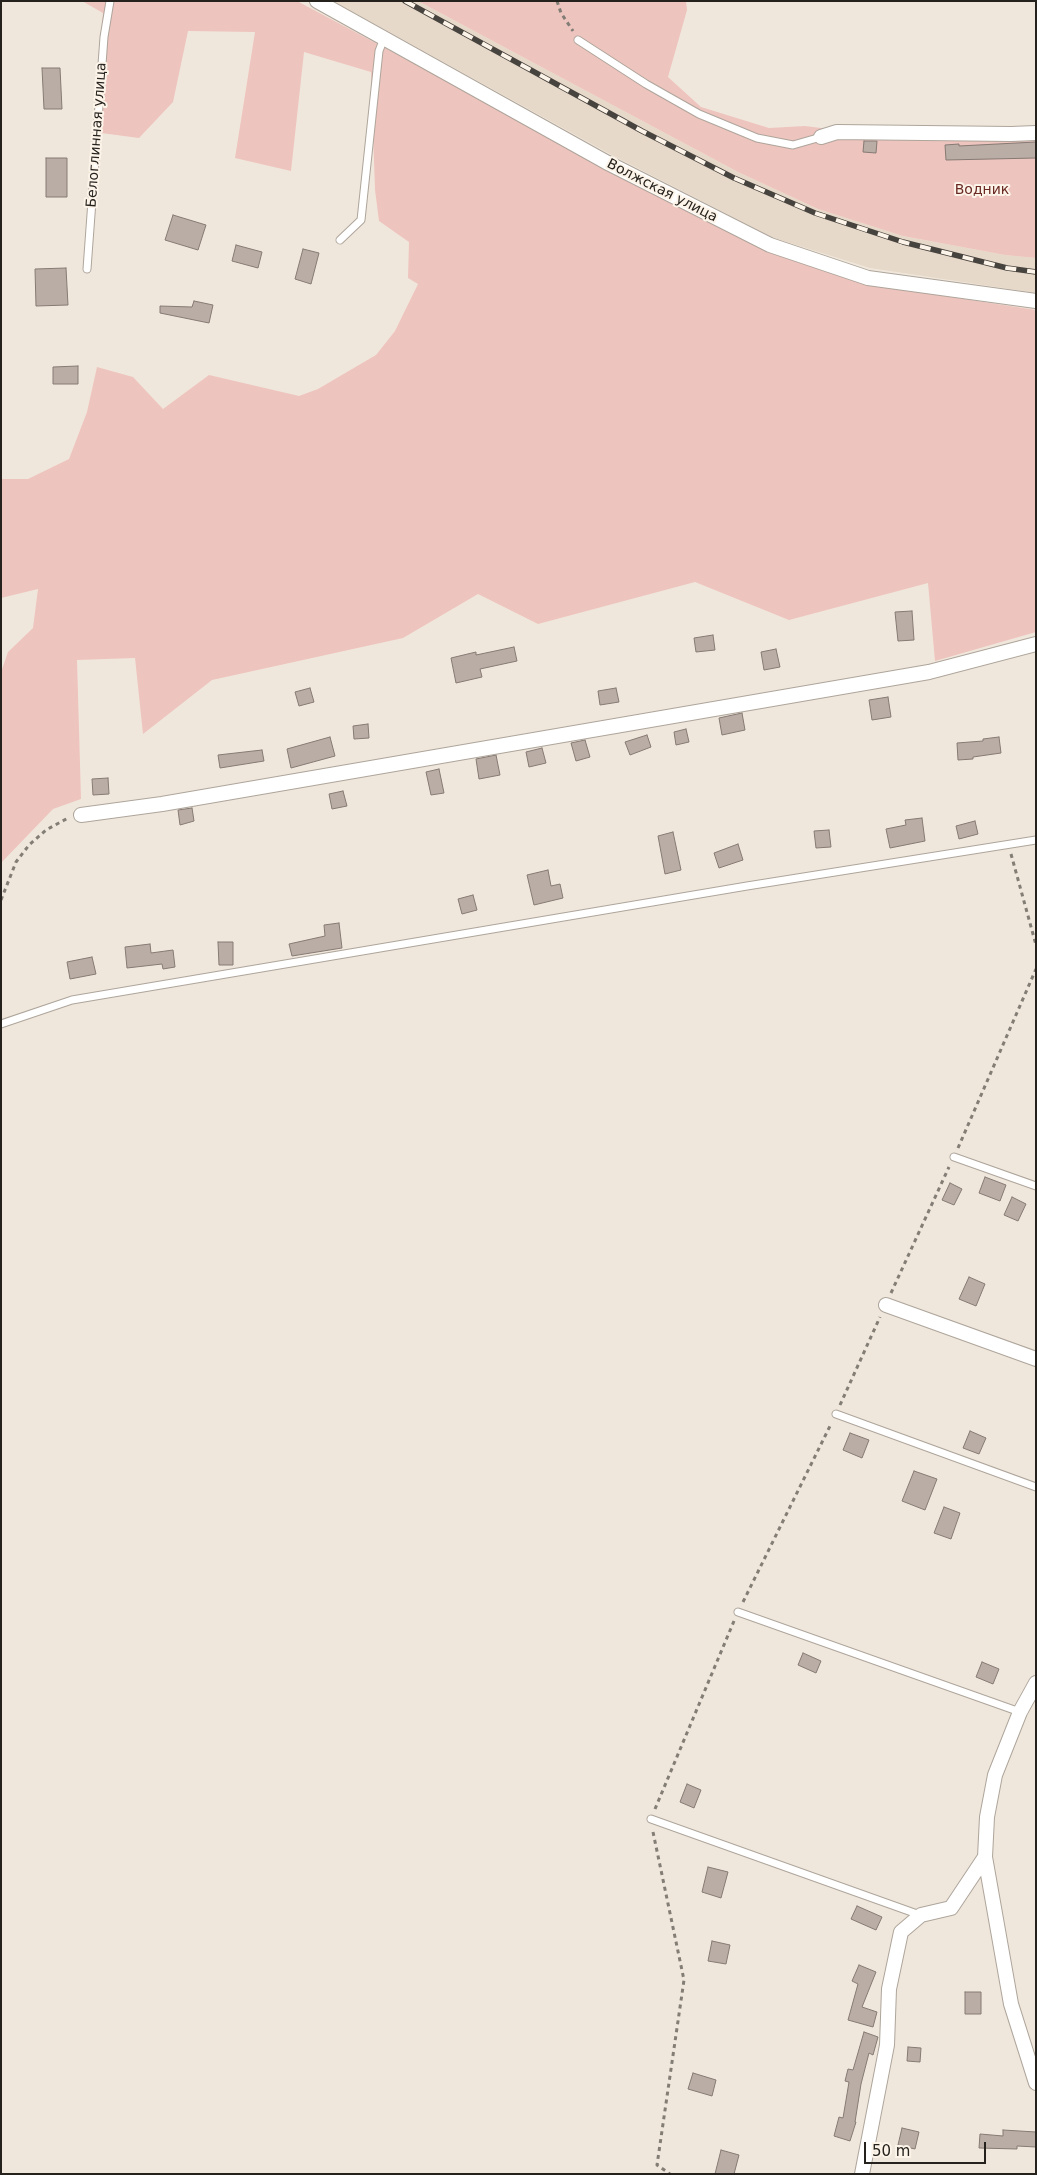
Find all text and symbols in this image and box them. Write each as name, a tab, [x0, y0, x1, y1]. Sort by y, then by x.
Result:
street label: Белоглинная улица	[84, 62, 110, 208]
street label: Волжская улица	[604, 156, 720, 226]
park label: Водник	[955, 182, 1009, 198]
scale bar	[867, 2132, 990, 2164]
text: 50 m	[872, 2142, 910, 2160]

